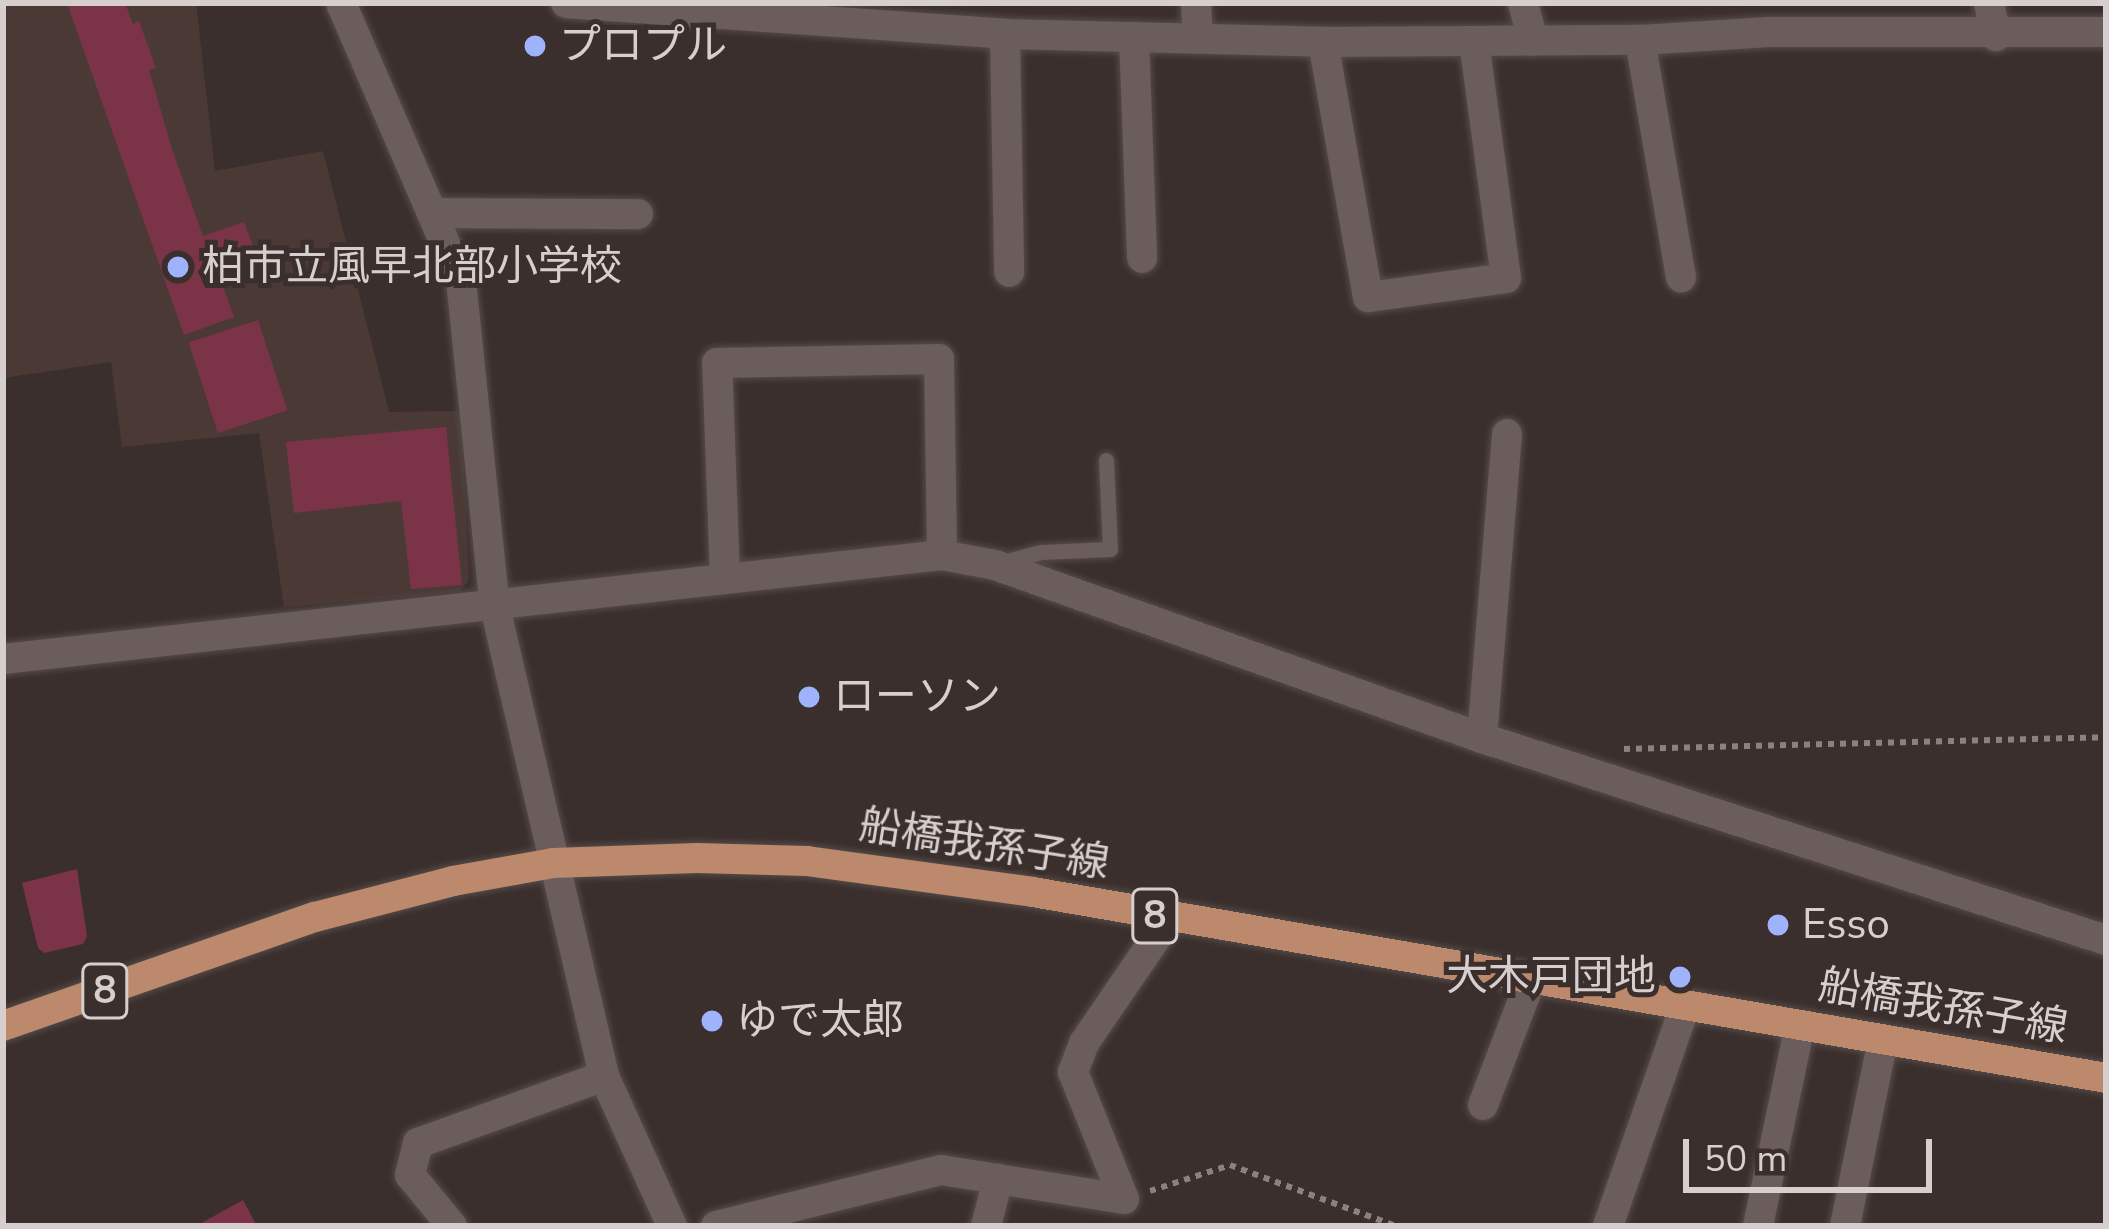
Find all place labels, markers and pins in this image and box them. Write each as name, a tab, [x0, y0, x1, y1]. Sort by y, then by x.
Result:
place label: プロプル	[559, 21, 727, 71]
marker: プロプル	[522, 33, 548, 59]
place label: 柏市立風早北部小学校	[202, 242, 622, 292]
marker: 柏市立風早北部小学校	[165, 254, 191, 280]
place label: ローソン	[833, 672, 1001, 722]
marker: ローソン	[796, 684, 822, 710]
place label: Esso	[1802, 900, 1890, 950]
marker: Esso	[1765, 912, 1791, 938]
place label: 大木戸団地	[1446, 952, 1656, 1002]
marker: 大木戸団地	[1667, 964, 1693, 990]
place label: ゆで太郎	[736, 996, 904, 1046]
marker: ゆで太郎	[699, 1008, 725, 1034]

